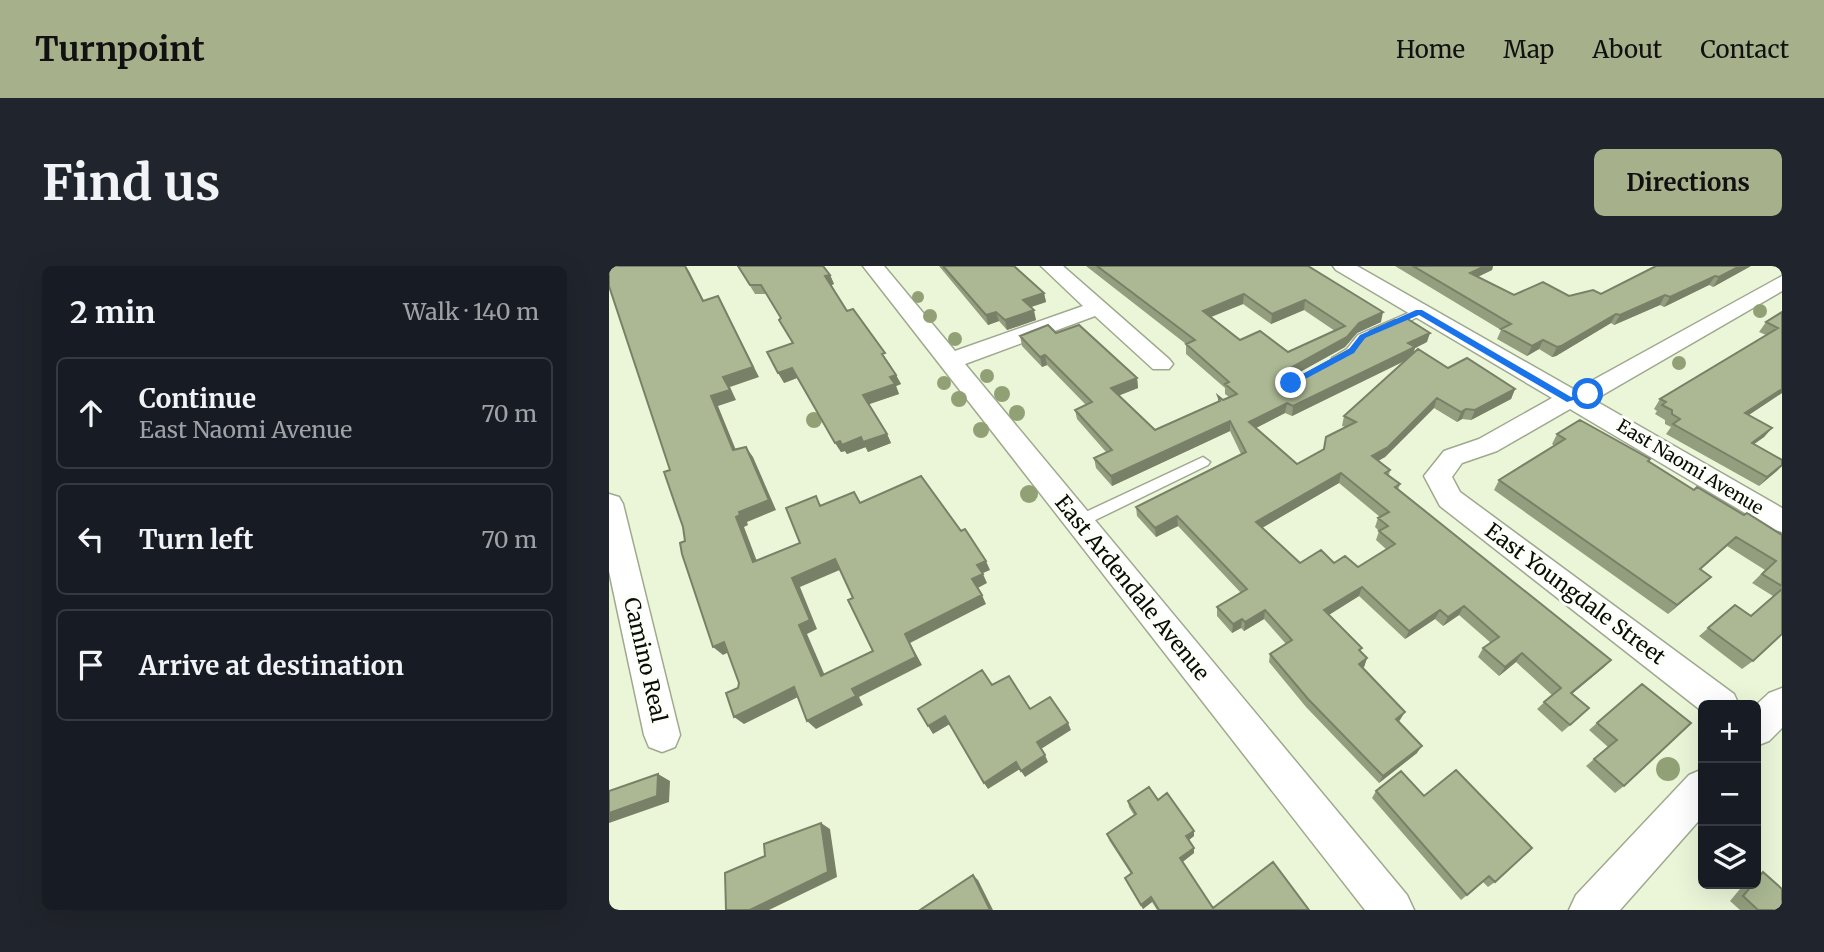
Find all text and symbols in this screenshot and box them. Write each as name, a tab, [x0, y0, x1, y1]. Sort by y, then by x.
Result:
text: Turnpoint	[35, 29, 205, 70]
text: Home	[1396, 34, 1465, 65]
text: Map	[1503, 34, 1554, 65]
text: About	[1592, 34, 1662, 65]
text: Contact	[1700, 34, 1789, 65]
button: Directions	[1594, 149, 1782, 216]
text: Find us	[42, 152, 220, 213]
text: 2 min	[70, 293, 155, 331]
text: Walk · 140 m	[403, 297, 539, 326]
route end	[1275, 367, 1306, 398]
route start	[1572, 378, 1603, 409]
text: Continue	[139, 382, 256, 415]
icon: ahead	[72, 394, 110, 432]
text: 70 m	[481, 399, 537, 428]
street label: East Naomi Avenue	[1613, 414, 1768, 519]
text: East Naomi Avenue	[139, 415, 352, 444]
street label: East Ardendale Avenue	[1049, 490, 1215, 686]
street label: East Youngdale Street	[1480, 517, 1671, 670]
icon: left	[72, 520, 110, 558]
text: Turn left	[139, 523, 253, 556]
text: 70 m	[481, 525, 537, 554]
street label: Camino Real	[618, 595, 673, 725]
icon: arrive	[72, 646, 110, 684]
text: Arrive at destination	[139, 649, 404, 682]
map controls	[1698, 700, 1761, 889]
button: +	[1698, 700, 1761, 763]
button: −	[1698, 763, 1761, 826]
button: layers	[1698, 826, 1761, 889]

